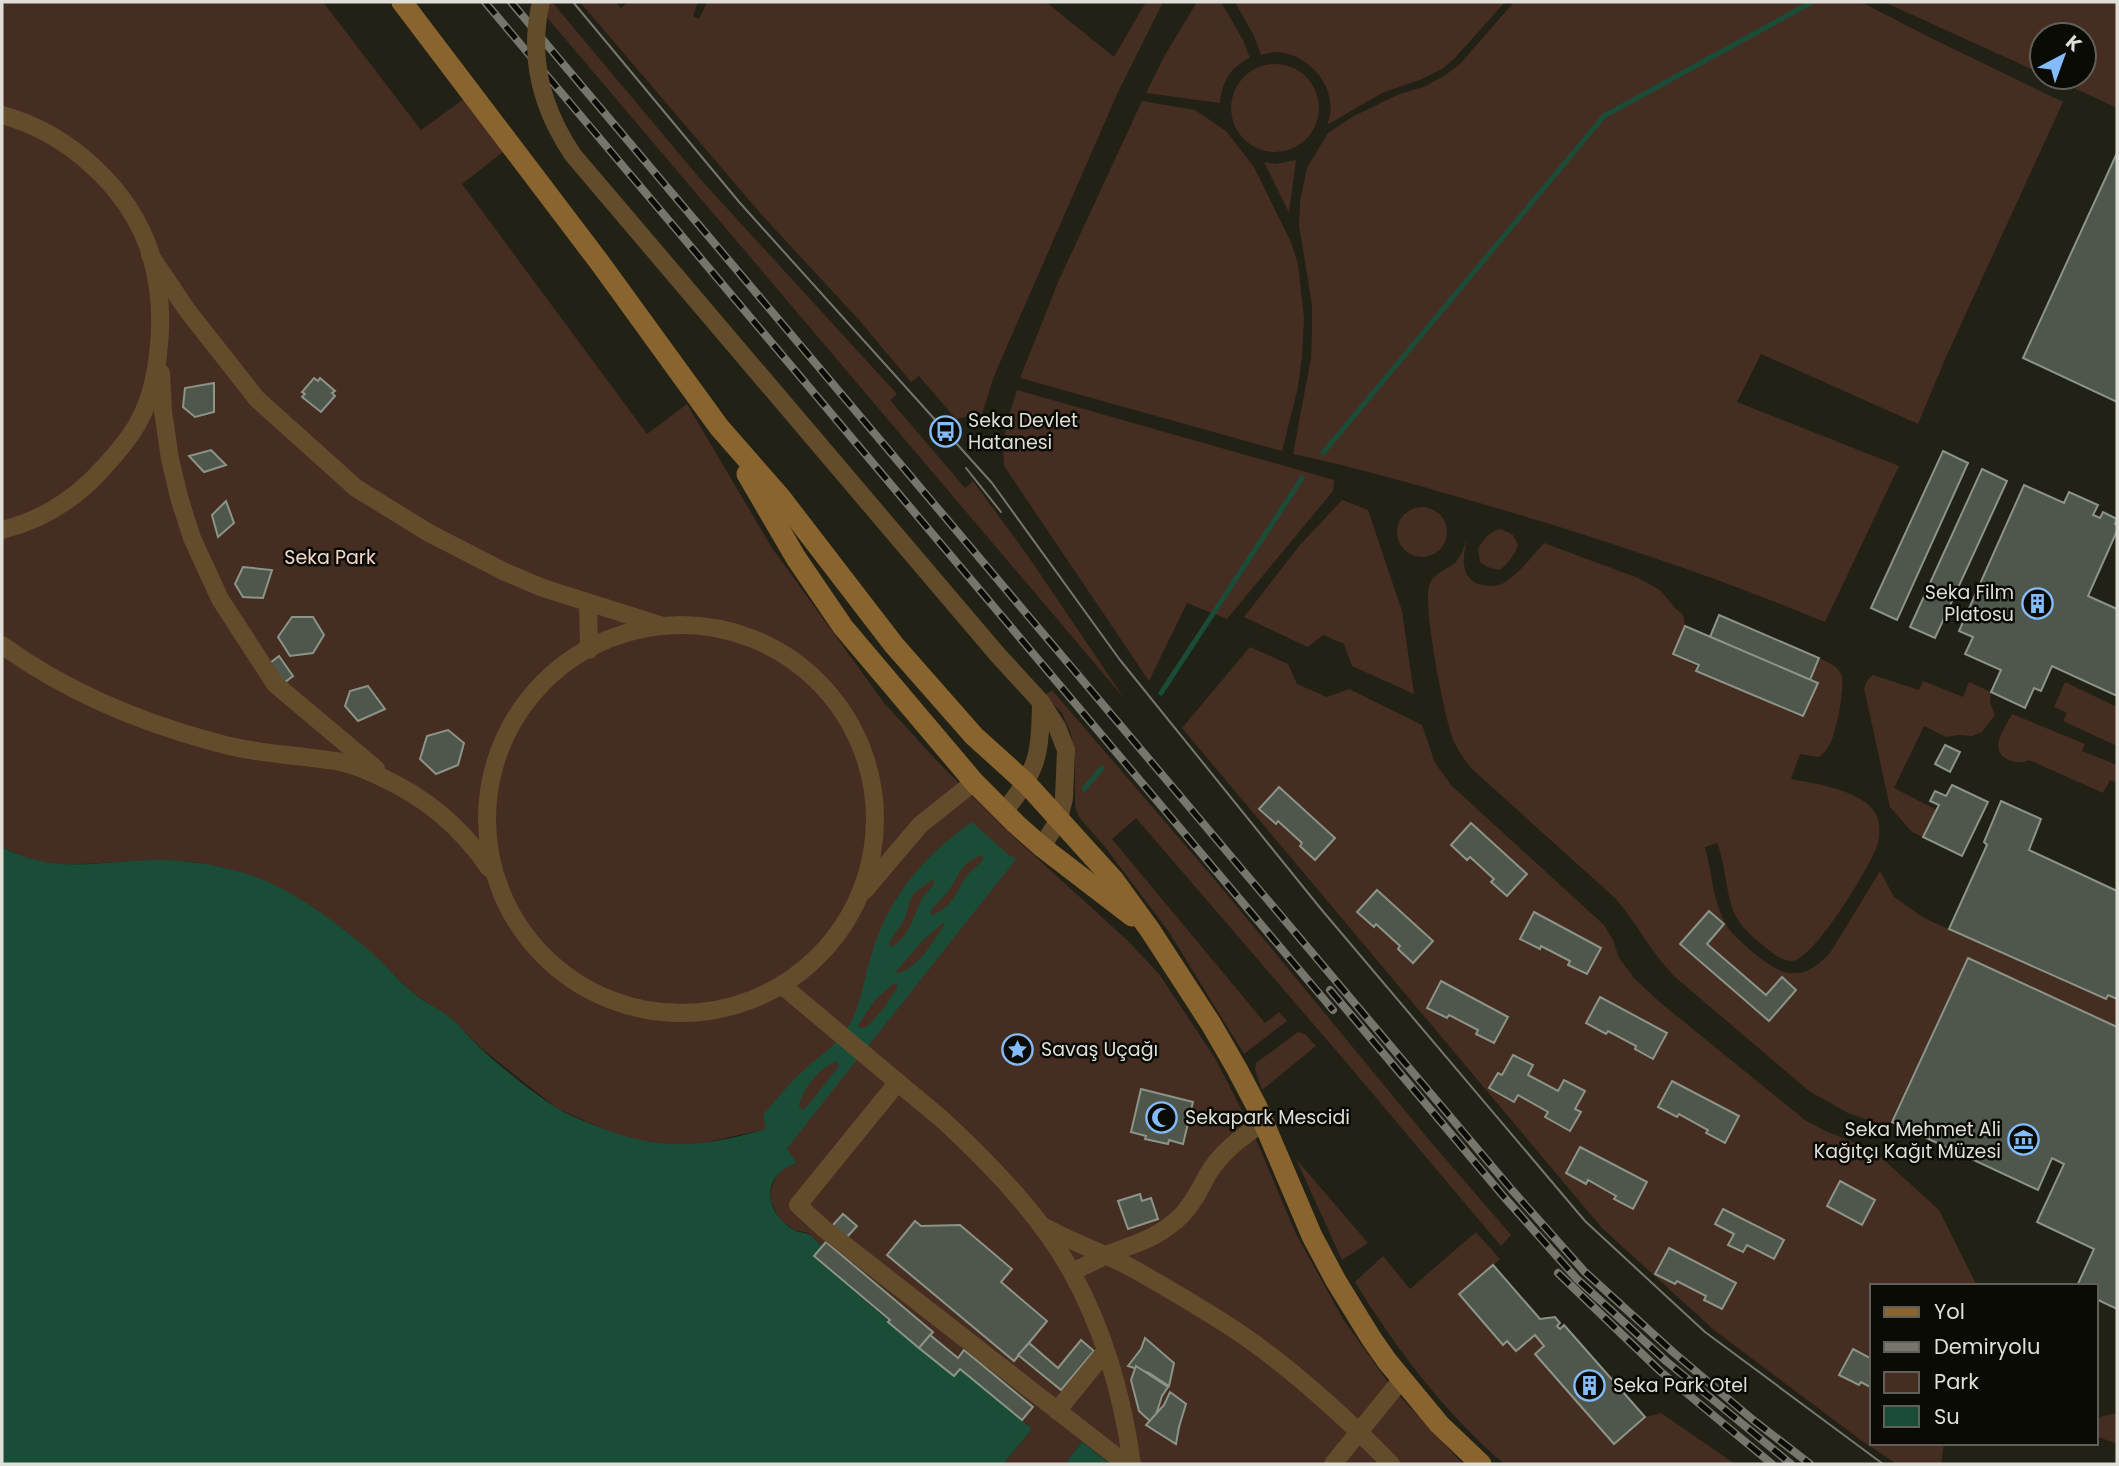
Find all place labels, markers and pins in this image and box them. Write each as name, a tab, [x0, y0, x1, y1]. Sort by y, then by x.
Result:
place label: Seka Devlet Hatanesi	[968, 407, 1078, 456]
bus stop icon: Seka Devlet Hatanesi	[928, 414, 962, 448]
place label: Seka Film Platosu	[1925, 579, 2014, 628]
building icon: Seka Film Platosu	[2020, 586, 2054, 620]
place icon: Savaş Uçağı	[1001, 1032, 1035, 1066]
place label: Savaş Uçağı	[1041, 1036, 1158, 1063]
mosque icon: Sekapark Mescidi	[1145, 1100, 1179, 1134]
place label: Sekapark Mescidi	[1185, 1104, 1350, 1131]
place label: Seka Mehmet Ali Kağıtçı Kağıt Müzesi	[1814, 1116, 2001, 1165]
museum icon: Seka Mehmet Ali Kağıtçı Kağıt Müzesi	[2007, 1123, 2041, 1157]
building icon: Seka Park Otel	[1573, 1368, 1607, 1402]
place label: Seka Park Otel	[1613, 1372, 1748, 1399]

